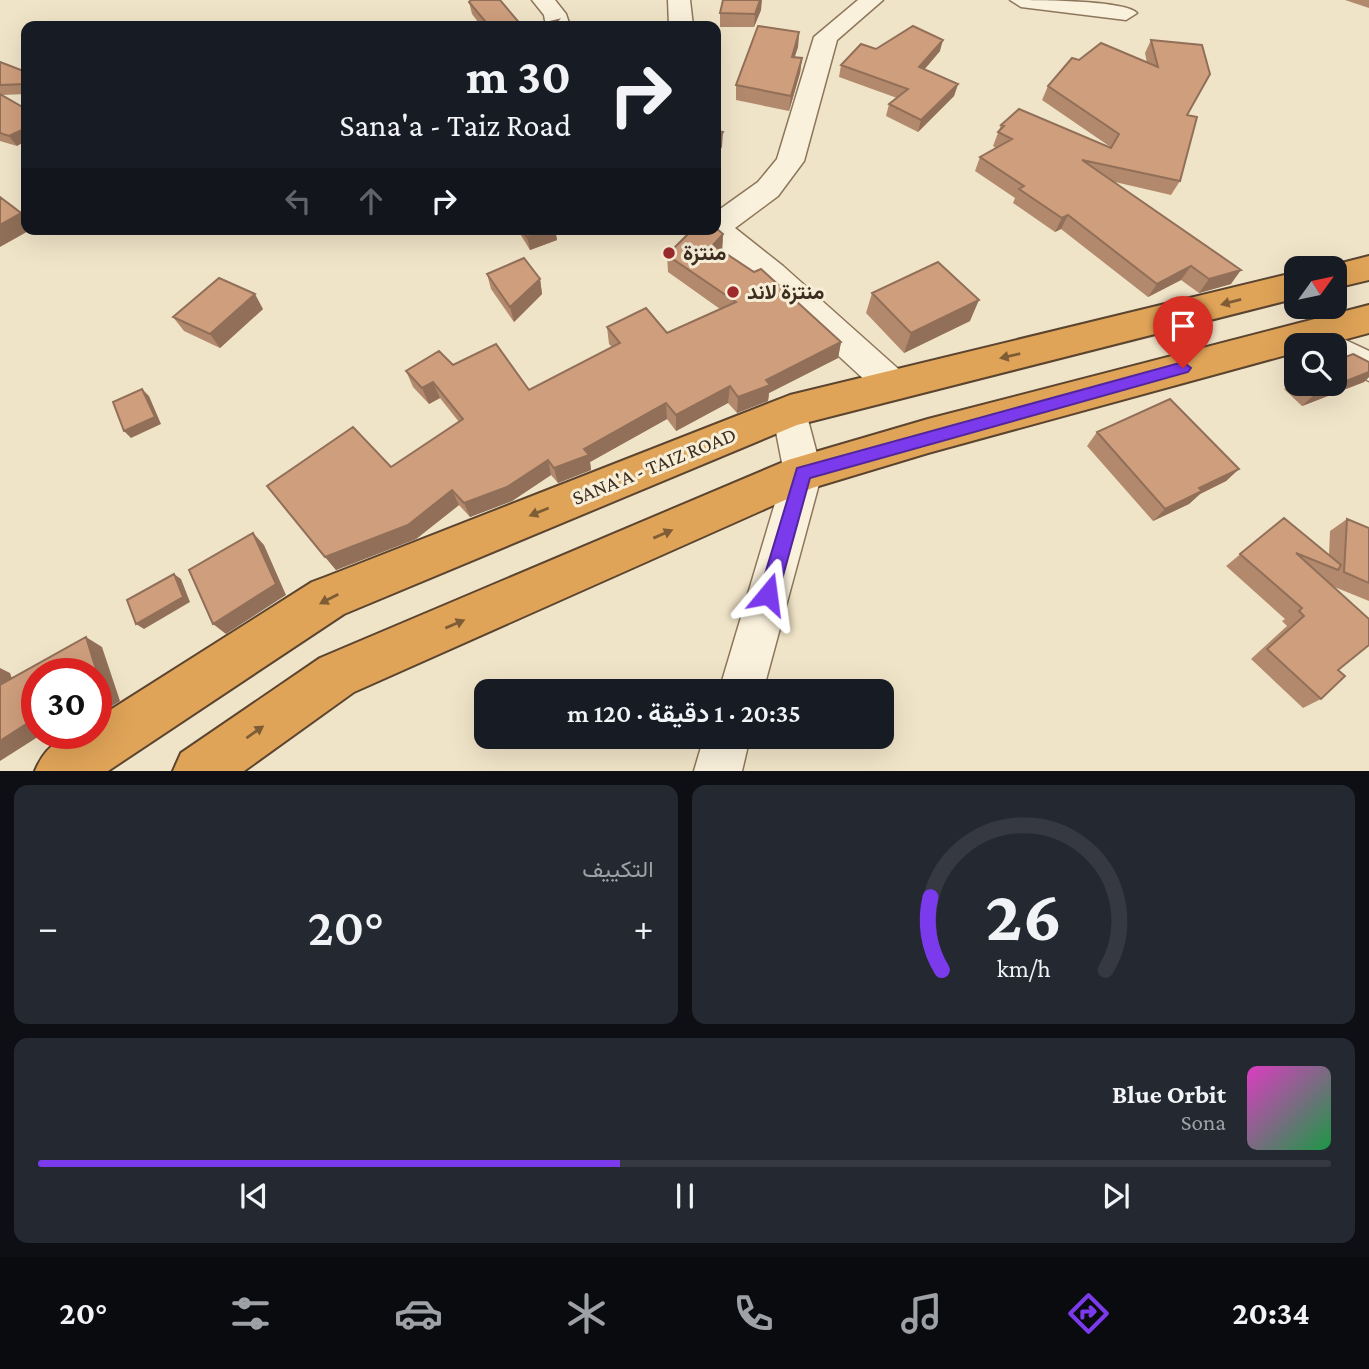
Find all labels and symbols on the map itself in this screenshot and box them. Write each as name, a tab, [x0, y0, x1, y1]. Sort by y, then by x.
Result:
place label: منتزة	[683, 241, 726, 266]
marker: منتزة	[661, 245, 677, 261]
north arrow	[1284, 256, 1348, 318]
place label: منتزة لاند	[747, 280, 824, 305]
marker: منتزة لاند	[725, 284, 741, 300]
pin	[1153, 296, 1213, 368]
one-way arrow	[1219, 297, 1241, 308]
one-way arrow	[999, 351, 1021, 362]
street label: SANA'A - TAIZ ROAD	[569, 422, 739, 510]
one-way arrow	[528, 507, 549, 518]
one-way arrow	[653, 528, 674, 539]
position arrow	[731, 557, 805, 631]
one-way arrow	[319, 593, 339, 604]
one-way arrow	[444, 618, 465, 629]
speed limit sign: 30	[21, 658, 112, 749]
one-way arrow	[246, 726, 265, 739]

